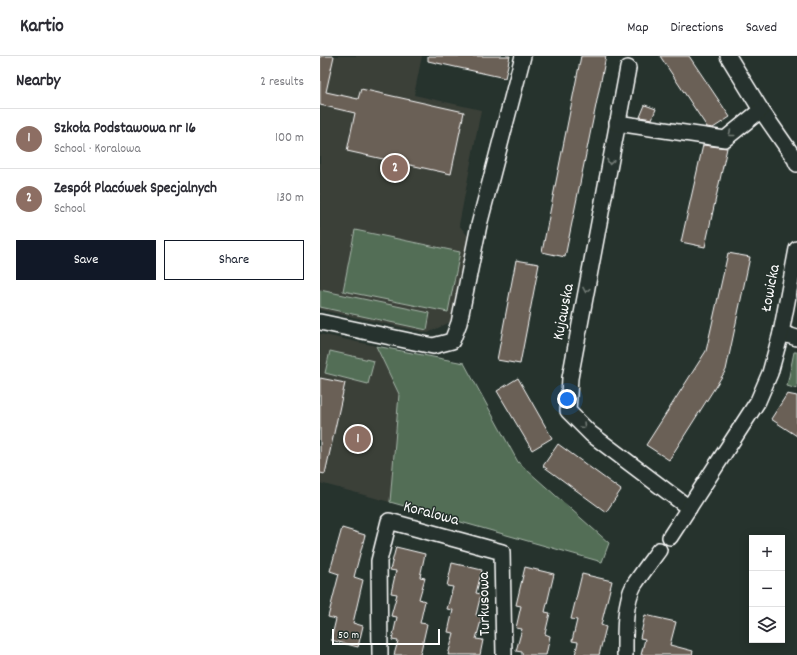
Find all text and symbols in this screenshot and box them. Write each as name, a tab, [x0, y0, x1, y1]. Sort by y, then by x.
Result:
text: Kartio	[20, 14, 64, 41]
text: Map	[627, 18, 649, 38]
text: Directions	[671, 18, 724, 38]
text: Saved	[746, 18, 777, 38]
text: Nearby	[16, 70, 60, 94]
text: 2 results	[260, 73, 304, 92]
text: Szkoła Podstawowa nr 16	[54, 118, 196, 140]
text: 1	[28, 129, 30, 148]
text: 100 m	[275, 129, 304, 148]
one-way arrow	[728, 129, 735, 136]
text: School · Koralowa	[54, 140, 141, 159]
pin: 2	[382, 153, 408, 183]
one-way arrow	[606, 159, 615, 165]
text: Zespół Placówek Specjalnych	[54, 178, 217, 200]
text: 2	[26, 189, 32, 208]
text: 130 m	[276, 189, 304, 208]
text: School	[54, 200, 86, 219]
button: Save	[16, 240, 156, 280]
button: Share	[164, 240, 304, 280]
street label: Łowicka	[755, 262, 787, 315]
street label: Kujawska	[547, 281, 581, 342]
one-way arrow	[583, 286, 591, 293]
your location	[557, 389, 577, 409]
one-way arrow	[578, 421, 586, 429]
pin: 1	[345, 424, 371, 454]
street label: Koralowa	[401, 496, 462, 533]
map controls	[749, 535, 785, 643]
button: +	[749, 535, 785, 571]
street label: Turkusowa	[473, 571, 497, 636]
button: −	[749, 571, 785, 607]
button: layers	[749, 607, 785, 643]
scale bar	[332, 627, 440, 646]
text: 50 m	[338, 628, 359, 644]

